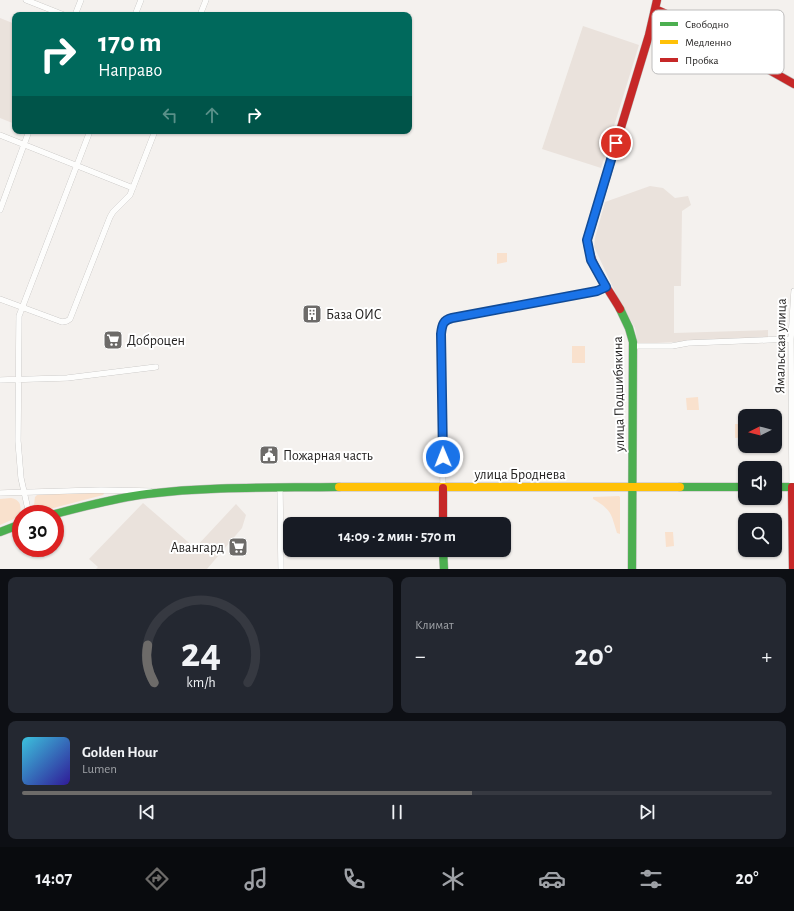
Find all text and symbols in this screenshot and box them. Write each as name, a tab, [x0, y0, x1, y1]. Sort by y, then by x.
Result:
legend	[652, 10, 784, 74]
text: Свободно	[685, 19, 729, 30]
icon: right	[32, 28, 84, 80]
text: 170 m	[98, 29, 162, 57]
text: Медленно	[685, 37, 732, 48]
text: Пробка	[685, 55, 718, 66]
text: Направо	[98, 62, 162, 80]
icon: left	[159, 104, 181, 126]
icon: ahead	[201, 104, 223, 126]
icon: right	[243, 104, 265, 126]
pin	[599, 126, 633, 160]
icon: arrive	[605, 132, 627, 154]
street label: Ямальская улица	[773, 298, 789, 394]
building icon: База ОИС	[301, 303, 323, 325]
place label: База ОИС	[326, 308, 382, 322]
supermarket icon: Доброцен	[102, 329, 124, 351]
place label: Доброцен	[127, 334, 185, 348]
street label: улица Подшибякина	[611, 335, 627, 453]
north arrow	[738, 409, 782, 453]
map controls	[738, 409, 782, 557]
position arrow	[422, 436, 464, 478]
public building icon: Пожарная часть	[258, 444, 280, 466]
place label: Пожарная часть	[283, 449, 373, 463]
button: sound	[738, 461, 782, 505]
street label: улица Броднева	[473, 468, 566, 482]
speed limit sign: 30	[12, 505, 64, 557]
button: search	[738, 513, 782, 557]
text: 14:09 · 2 мин · 570 m	[338, 529, 456, 544]
supermarket icon: Авангард	[227, 536, 249, 558]
place label: Авангард	[171, 541, 224, 555]
text: Климат	[415, 619, 454, 632]
text: 24	[180, 633, 221, 674]
text: 20°	[574, 641, 613, 671]
text: −	[415, 645, 426, 667]
text: +	[761, 645, 772, 667]
text: km/h	[186, 676, 215, 690]
text: Golden Hour	[82, 745, 158, 760]
text: Lumen	[82, 763, 117, 776]
icon: previous	[136, 801, 158, 823]
icon: pause	[386, 801, 408, 823]
icon: next	[636, 801, 658, 823]
icon: directions	[143, 865, 171, 893]
icon: music	[242, 865, 270, 893]
icon: phone	[340, 865, 368, 893]
icon: climate	[439, 865, 467, 893]
icon: car	[538, 865, 566, 893]
icon: filters	[637, 865, 665, 893]
text: 14:07	[35, 870, 72, 888]
text: 20°	[735, 870, 759, 888]

